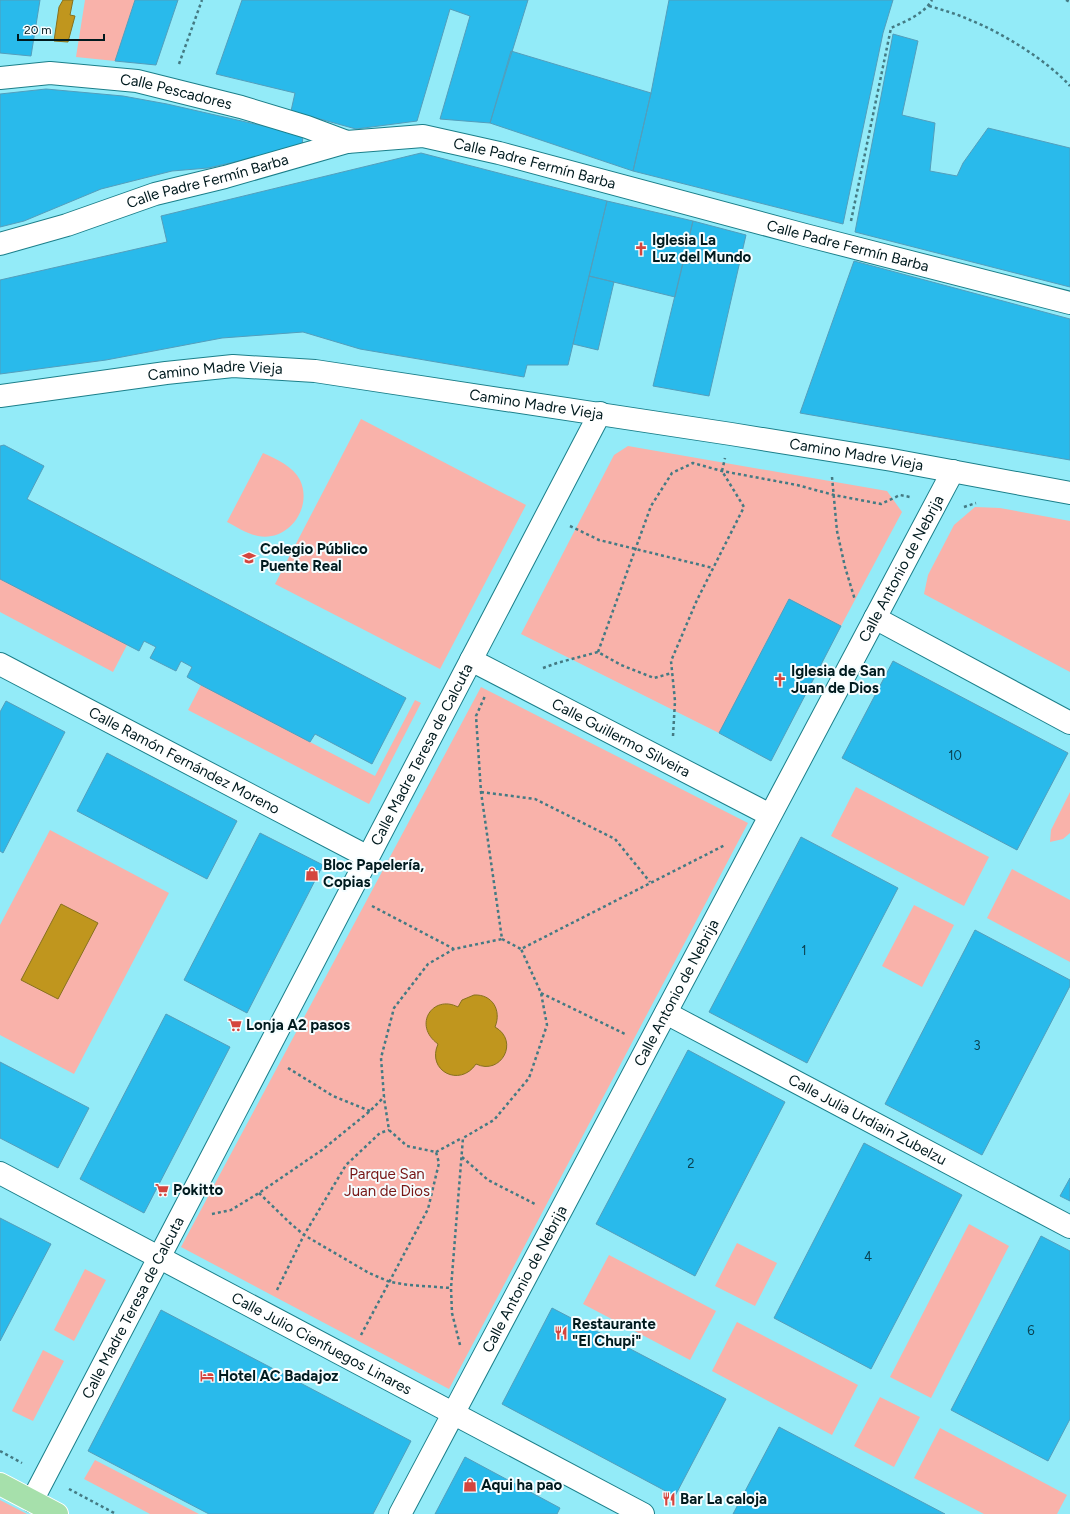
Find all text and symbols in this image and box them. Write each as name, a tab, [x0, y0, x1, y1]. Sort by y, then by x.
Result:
scale bar	[18, 16, 104, 42]
text: 20 m	[24, 23, 52, 37]
street label: Calle Pescadores	[119, 71, 234, 113]
street label: Calle Padre Fermín Barba	[452, 134, 618, 193]
street label: Calle Padre Fermín Barba	[124, 150, 291, 212]
street label: Calle Padre Fermín Barba	[765, 216, 931, 275]
place label: Iglesia La Luz del Mundo	[652, 231, 752, 266]
church icon: Iglesia La Luz del Mundo	[633, 241, 649, 257]
street label: Camino Madre Vieja	[147, 357, 283, 384]
street label: Camino Madre Vieja	[468, 385, 605, 424]
street label: Camino Madre Vieja	[788, 435, 925, 475]
street label: Calle Antonio de Nebrija	[855, 492, 948, 645]
place label: Colegio Público Puente Real	[260, 540, 368, 575]
school or university icon: Colegio Público Puente Real	[241, 550, 257, 566]
street label: Calle Madre Teresa de Calcuta	[367, 661, 477, 849]
place label: Iglesia de San Juan de Dios	[791, 662, 885, 697]
church icon: Iglesia de San Juan de Dios	[772, 672, 788, 688]
street label: Calle Guillermo Silveira	[549, 694, 693, 781]
street label: Calle Ramón Fernández Moreno	[86, 703, 283, 818]
house number: 10	[948, 748, 962, 763]
place label: Bloc Papelería, Copias	[323, 856, 424, 891]
shop icon: Bloc Papelería, Copias	[304, 866, 320, 882]
street label: Calle Antonio de Nebrija	[630, 916, 723, 1069]
house number: 1	[801, 943, 807, 958]
place label: Lonja A2 pasos	[246, 1016, 350, 1034]
supermarket icon: Lonja A2 pasos	[227, 1017, 243, 1033]
house number: 3	[973, 1038, 981, 1053]
street label: Calle Julia Urdiain Zubelzu	[785, 1070, 950, 1169]
house number: 2	[687, 1156, 695, 1171]
park label: Parque San Juan de Dios	[344, 1165, 430, 1200]
place label: Pokitto	[173, 1181, 224, 1199]
supermarket icon: Pokitto	[154, 1182, 170, 1198]
street label: Calle Antonio de Nebrija	[478, 1202, 571, 1356]
street label: Calle Madre Teresa de Calcuta	[78, 1214, 188, 1402]
house number: 4	[864, 1249, 872, 1264]
street label: Calle Julio Cienfuegos Linares	[228, 1288, 415, 1399]
place label: Restaurante "El Chupi"	[572, 1315, 656, 1350]
house number: 6	[1027, 1323, 1035, 1338]
restaurant icon: Restaurante "El Chupi"	[553, 1325, 569, 1341]
place label: Hotel AC Badajoz	[218, 1367, 339, 1385]
hotel icon: Hotel AC Badajoz	[199, 1368, 215, 1384]
place label: Aqui ha pao	[481, 1476, 563, 1494]
shop icon: Aqui ha pao	[462, 1477, 478, 1493]
place label: Bar La caloja	[680, 1490, 767, 1508]
restaurant icon: Bar La caloja	[661, 1491, 677, 1507]

